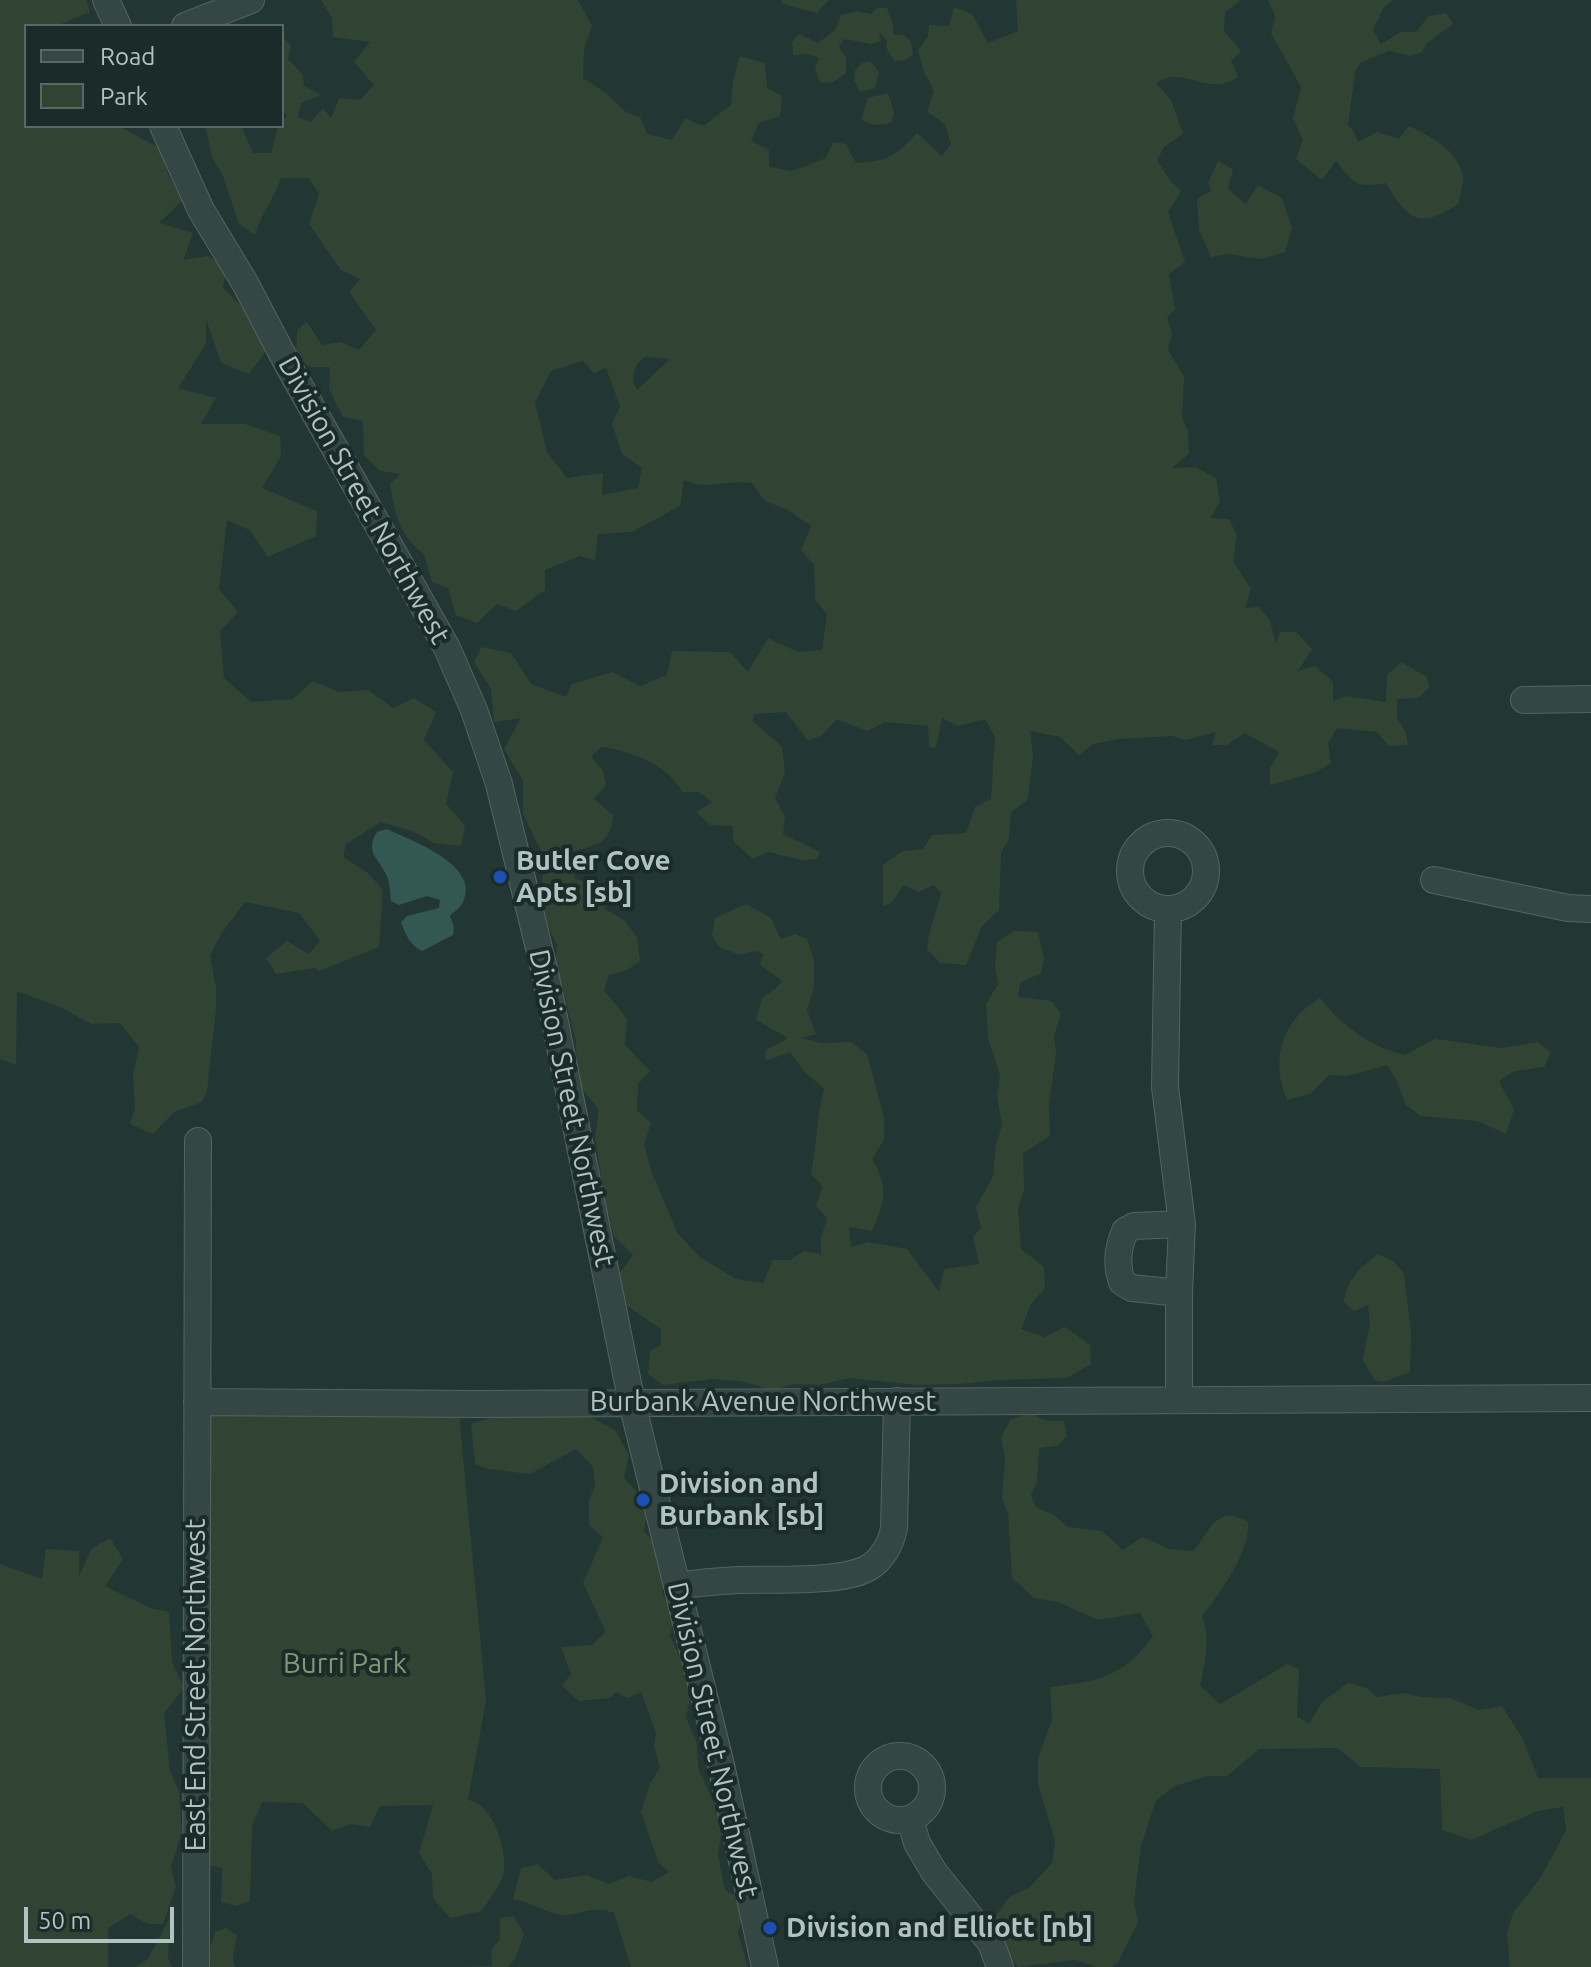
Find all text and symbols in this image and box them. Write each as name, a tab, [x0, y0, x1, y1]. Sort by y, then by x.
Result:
legend	[24, 24, 284, 128]
text: Road	[100, 43, 155, 70]
text: Park	[100, 83, 148, 110]
street label: Division Street Northwest	[271, 350, 457, 650]
place label: Butler Cove Apts [sb]	[516, 844, 671, 910]
marker: Butler Cove Apts [sb]	[491, 868, 509, 886]
street label: Division Street Northwest	[522, 946, 622, 1270]
street label: Burbank Avenue Northwest	[590, 1385, 936, 1419]
place label: Division and Burbank [sb]	[659, 1467, 825, 1533]
marker: Division and Burbank [sb]	[634, 1491, 652, 1509]
street label: East End Street Northwest	[179, 1519, 213, 1851]
street label: Division Street Northwest	[660, 1579, 766, 1901]
park label: Burri Park	[283, 1647, 407, 1681]
scale bar	[28, 1891, 178, 1941]
text: 50 m	[38, 1907, 91, 1934]
place label: Division and Elliott [nb]	[786, 1911, 1093, 1945]
marker: Division and Elliott [nb]	[761, 1919, 779, 1937]

